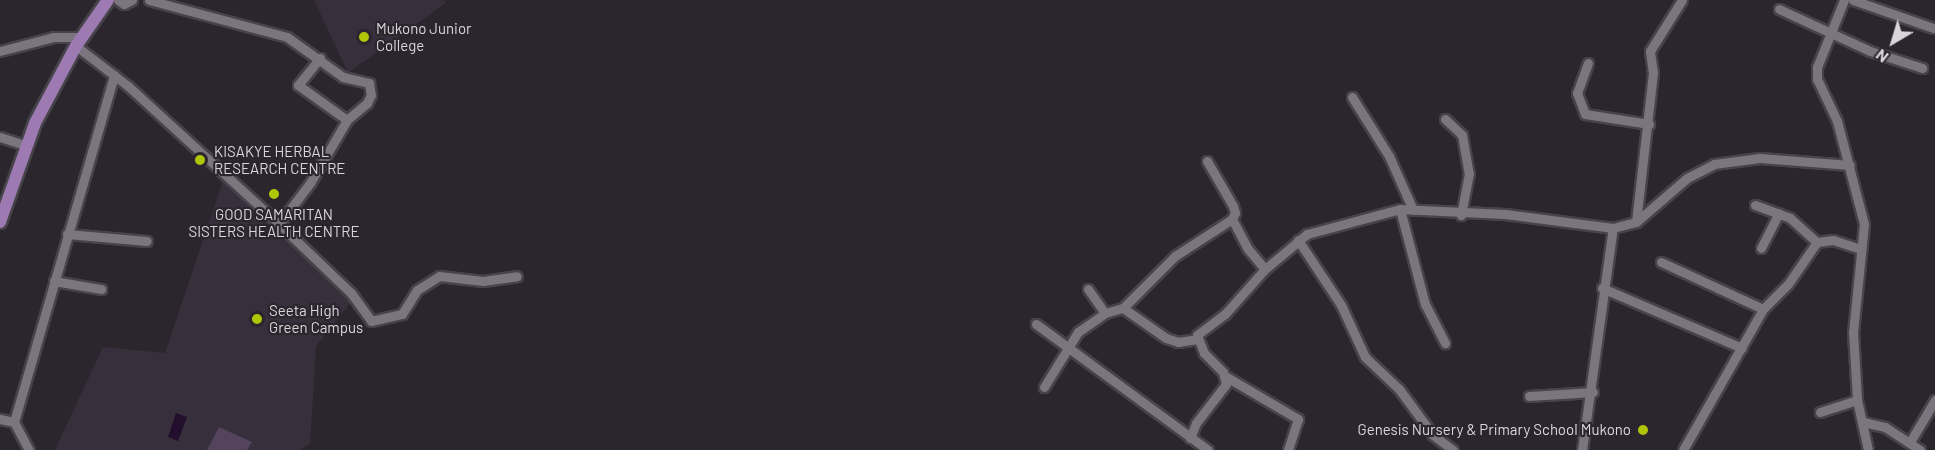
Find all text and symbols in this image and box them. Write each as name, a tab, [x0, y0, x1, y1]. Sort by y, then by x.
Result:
north arrow	[1863, 12, 1923, 72]
place label: Mukono Junior College	[376, 19, 472, 54]
marker: Mukono Junior College	[357, 30, 371, 44]
text: N	[1872, 46, 1892, 67]
place label: KISAKYE HERBAL RESEARCH CENTRE	[214, 142, 345, 177]
marker: KISAKYE HERBAL RESEARCH CENTRE	[191, 151, 209, 169]
marker: GOOD SAMARITAN SISTERS HEALTH CENTRE	[265, 185, 283, 203]
place label: GOOD SAMARITAN SISTERS HEALTH CENTRE	[188, 205, 360, 240]
place label: Seeta High Green Campus	[269, 301, 363, 336]
marker: Seeta High Green Campus	[250, 312, 264, 326]
place label: Genesis Nursery & Primary School Mukono	[1358, 421, 1631, 439]
marker: Genesis Nursery & Primary School Mukono	[1636, 423, 1650, 437]

